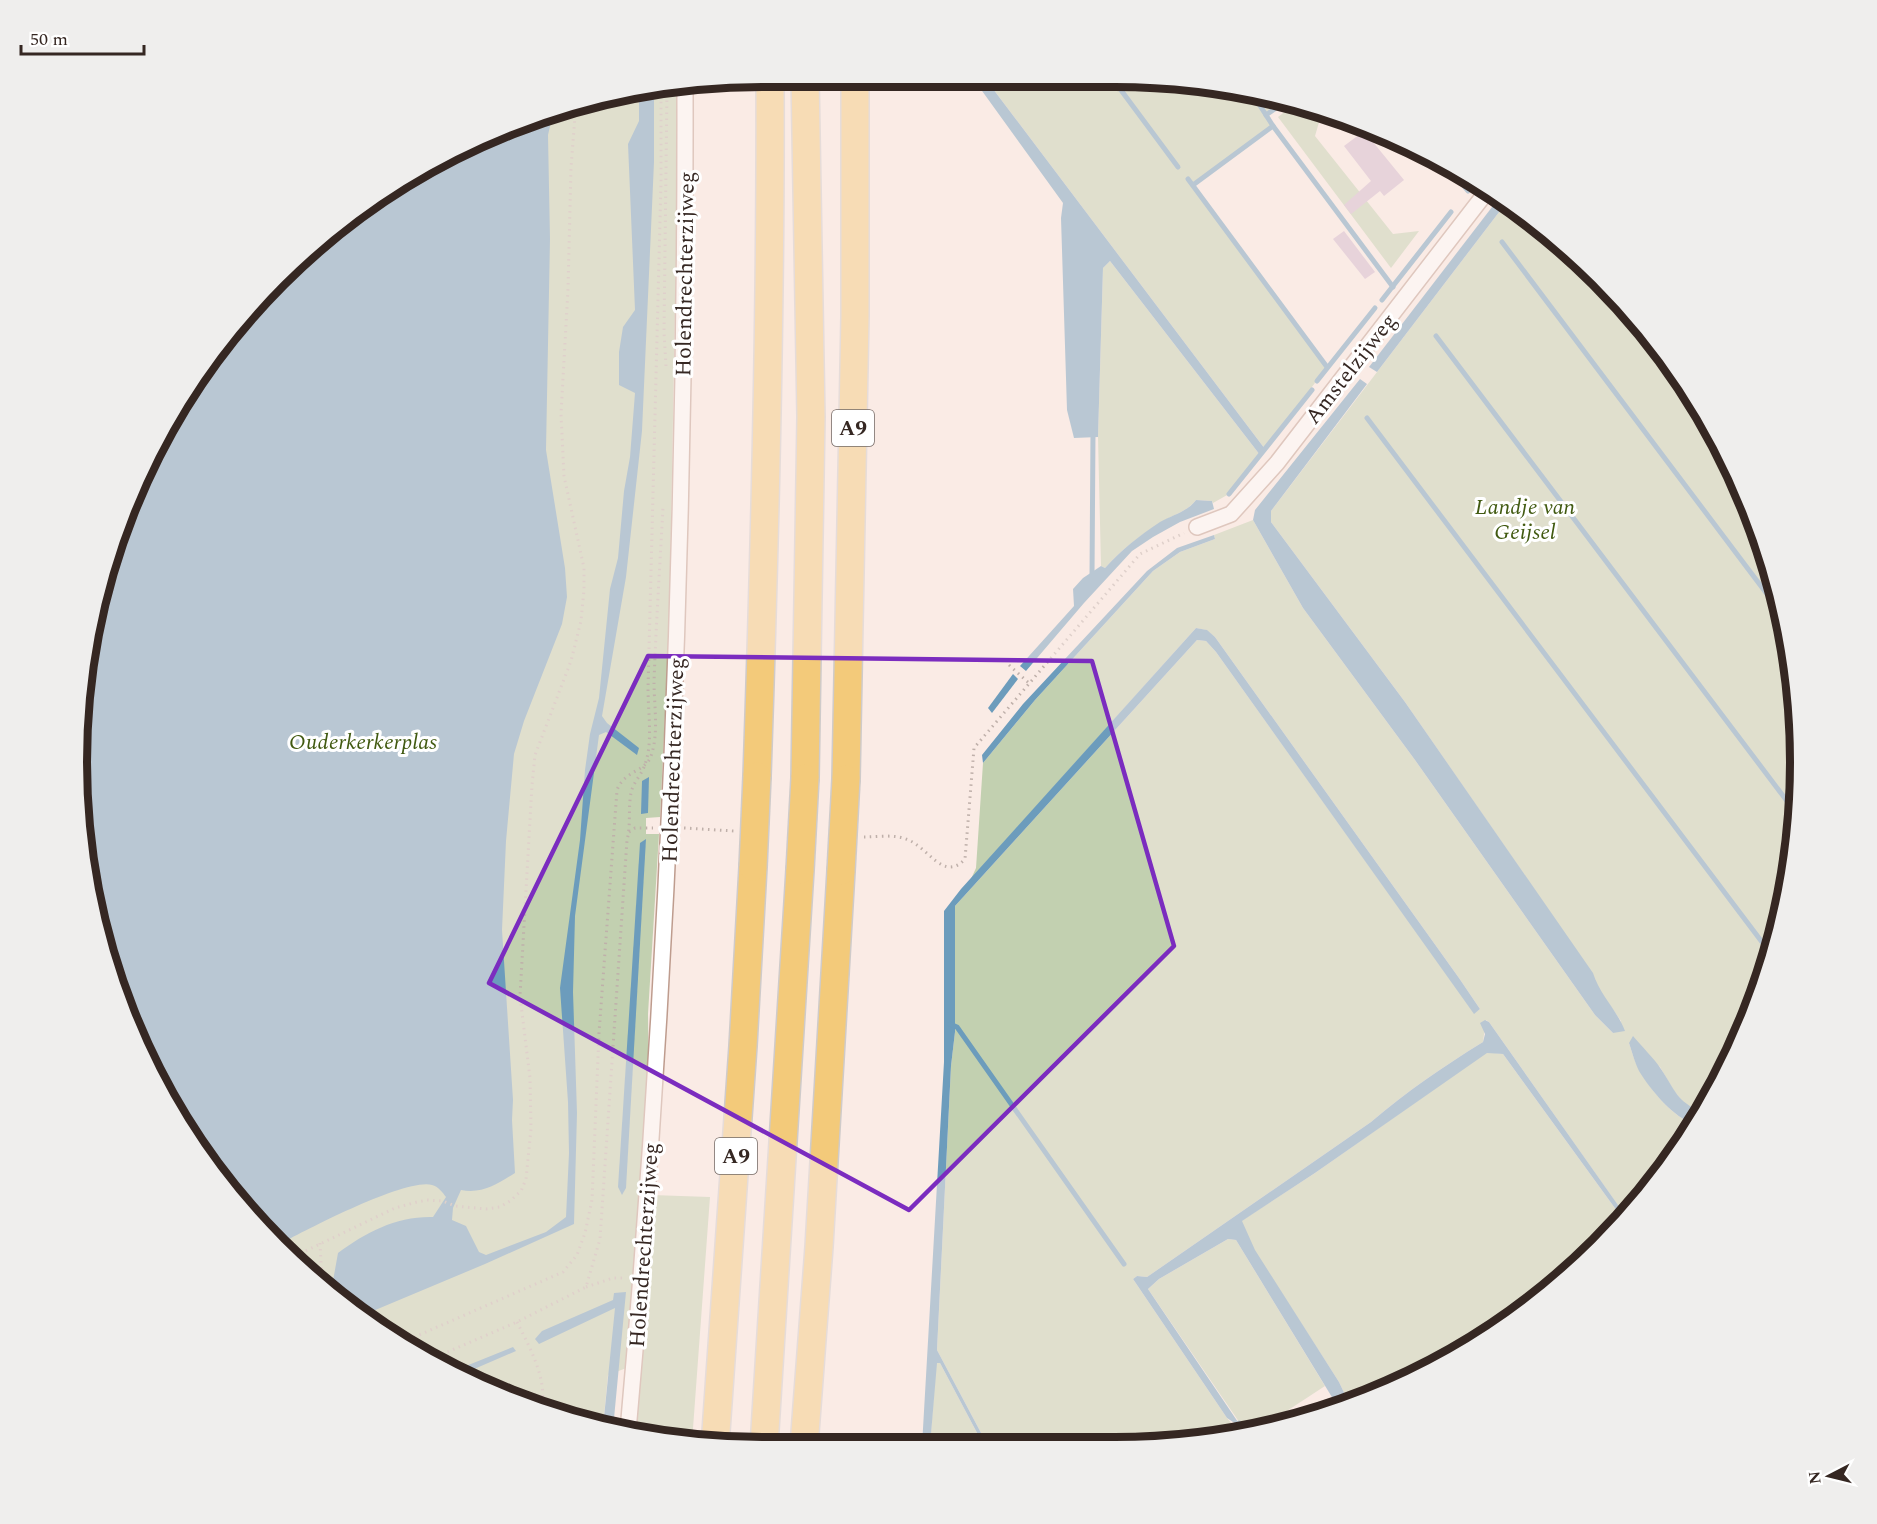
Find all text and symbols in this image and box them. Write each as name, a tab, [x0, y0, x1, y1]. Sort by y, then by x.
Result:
scale bar	[21, 18, 144, 56]
text: 50 m	[30, 26, 68, 53]
street label: Holendrechterzijweg	[667, 171, 704, 377]
street label: Amstelzijweg	[1297, 306, 1405, 432]
road number: A9	[832, 410, 874, 446]
park label: Landje van Geijsel	[1475, 491, 1576, 549]
street label: Holendrechterzijweg	[653, 657, 694, 863]
park label: Ouderkerkerplas	[289, 726, 437, 759]
road number: A9	[715, 1138, 757, 1174]
street label: Holendrechterzijweg	[621, 1141, 668, 1349]
north arrow	[1799, 1446, 1859, 1506]
text: N	[1802, 1470, 1828, 1486]

